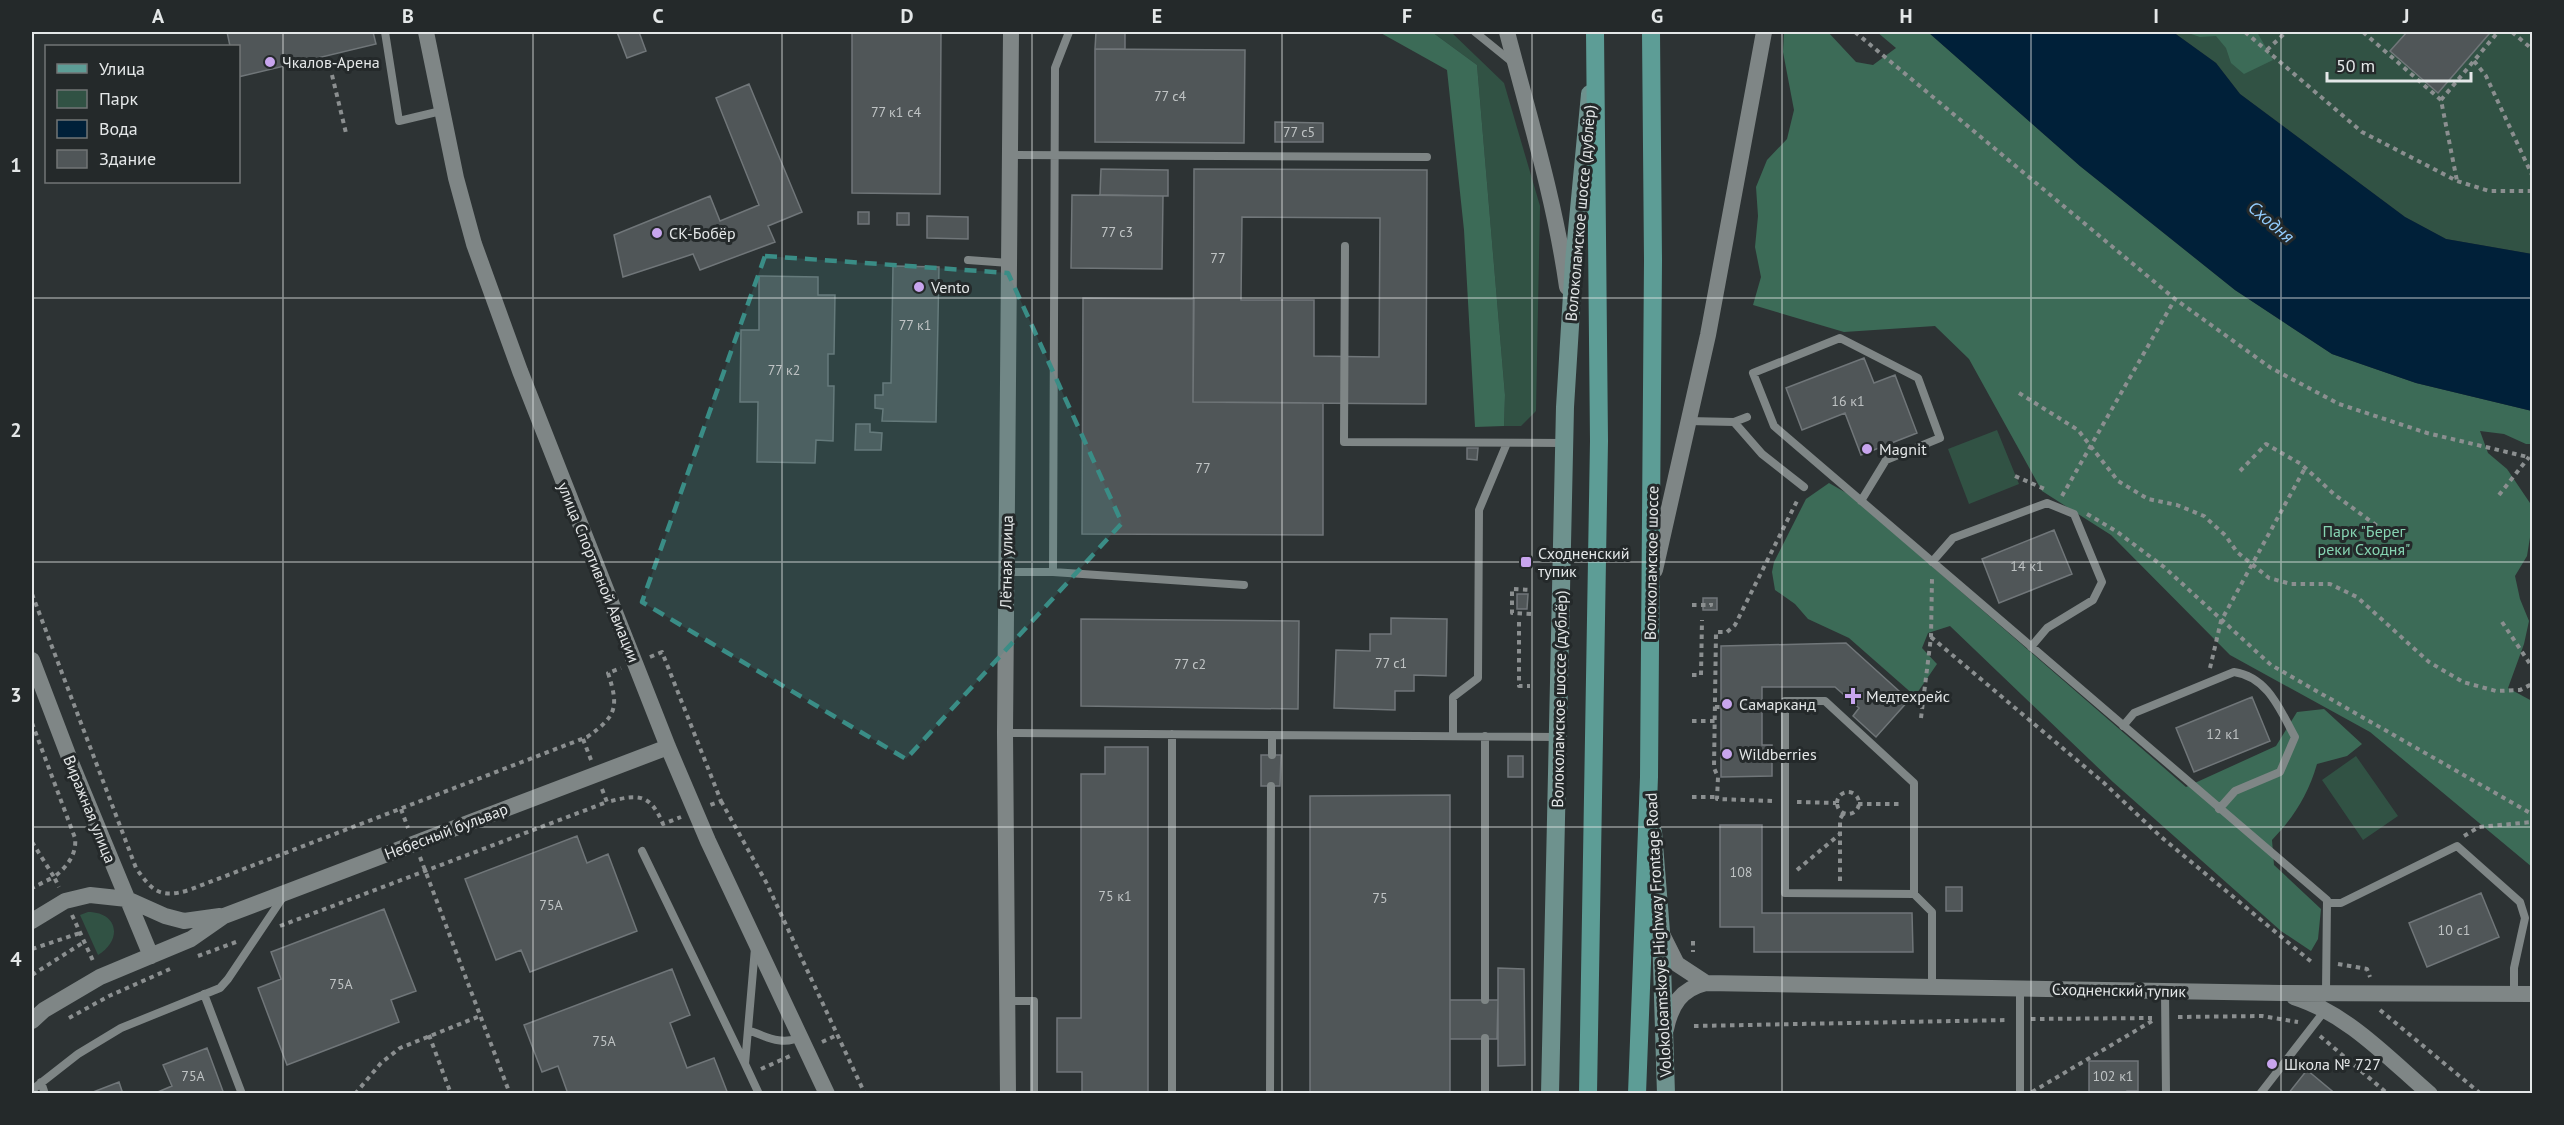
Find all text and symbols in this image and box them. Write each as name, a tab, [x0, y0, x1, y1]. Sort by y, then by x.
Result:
text: A	[152, 3, 165, 29]
text: B	[402, 3, 414, 29]
text: C	[652, 3, 664, 29]
text: D	[901, 3, 914, 29]
text: E	[1152, 3, 1162, 29]
text: F	[1402, 3, 1412, 29]
text: G	[1651, 3, 1663, 29]
text: H	[1899, 3, 1913, 29]
text: I	[2153, 3, 2159, 29]
text: J	[2402, 3, 2409, 29]
legend	[45, 45, 240, 183]
scale bar	[2327, 45, 2471, 83]
place label: Чкалов-Арена	[282, 52, 380, 72]
text: 50 m	[2336, 54, 2375, 77]
marker: Чкалов-Арена	[263, 55, 277, 69]
text: Улица	[99, 57, 145, 80]
text: Парк	[99, 87, 139, 110]
house number: 77 с4	[1154, 87, 1186, 105]
house number: 77 к1 с4	[871, 103, 921, 121]
street label: Волоколамское шоссе (дублёр)	[1561, 104, 1599, 322]
text: Вода	[99, 117, 138, 140]
house number: 77 с5	[1283, 123, 1315, 141]
text: Здание	[99, 147, 156, 170]
text: 1	[10, 152, 22, 178]
water label: Сходня	[2243, 196, 2300, 248]
place label: СК-Бобёр	[669, 223, 736, 243]
house number: 77 с3	[1101, 223, 1133, 241]
marker: СК-Бобёр	[650, 226, 664, 240]
house number: 77	[1210, 249, 1226, 267]
place label: Vento	[930, 277, 970, 297]
marker: Vento	[912, 280, 926, 294]
house number: 77 к1	[899, 316, 931, 334]
house number: 77 к2	[768, 361, 800, 379]
house number: 16 к1	[1831, 392, 1865, 410]
text: 2	[10, 417, 22, 443]
place label: Magnit	[1879, 439, 1927, 459]
marker: Magnit	[1860, 442, 1874, 456]
house number: 77	[1195, 459, 1211, 477]
street label: улица Спортивной Авиации	[554, 479, 644, 665]
street label: Волоколамское шоссе	[1640, 486, 1662, 640]
street label: Лётная улица	[995, 515, 1017, 610]
park label: Парк "Берег реки Сходня"	[2318, 521, 2410, 559]
place label: Сходненский тупик	[1538, 543, 1630, 581]
marker: Сходненский тупик	[1519, 555, 1533, 569]
house number: 14 к1	[2010, 557, 2044, 575]
street label: Волоколамское шоссе (дублёр)	[1547, 590, 1571, 808]
house number: 77 с1	[1375, 654, 1407, 672]
house number: 77 с2	[1174, 655, 1206, 673]
text: 3	[10, 682, 22, 708]
place label: Медтехрейс	[1866, 686, 1950, 706]
marker: Медтехрейс	[1844, 687, 1862, 705]
place label: Самарканд	[1739, 694, 1816, 714]
marker: Самарканд	[1720, 697, 1734, 711]
house number: 12 к1	[2206, 725, 2240, 743]
place label: Wildberries	[1739, 744, 1817, 764]
marker: Wildberries	[1720, 747, 1734, 761]
street label: Виражная улица	[59, 752, 121, 866]
street label: Volokoloamskoye Highway Frontage Road	[1641, 792, 1675, 1079]
street label: Небесный бульвар	[382, 798, 510, 864]
house number: 108	[1730, 863, 1752, 881]
house number: 75 к1	[1098, 887, 1132, 905]
house number: 75	[1372, 889, 1388, 907]
house number: 75А	[539, 896, 564, 914]
house number: 10 с1	[2438, 921, 2470, 939]
text: 4	[10, 946, 22, 972]
house number: 75А	[329, 975, 354, 993]
street label: Сходненский тупик	[2052, 979, 2187, 1001]
house number: 75А	[592, 1032, 617, 1050]
place label: Школа № 727	[2284, 1054, 2381, 1074]
marker: Школа № 727	[2265, 1057, 2279, 1071]
house number: 75А	[181, 1067, 206, 1085]
house number: 102 к1	[2093, 1067, 2133, 1085]

